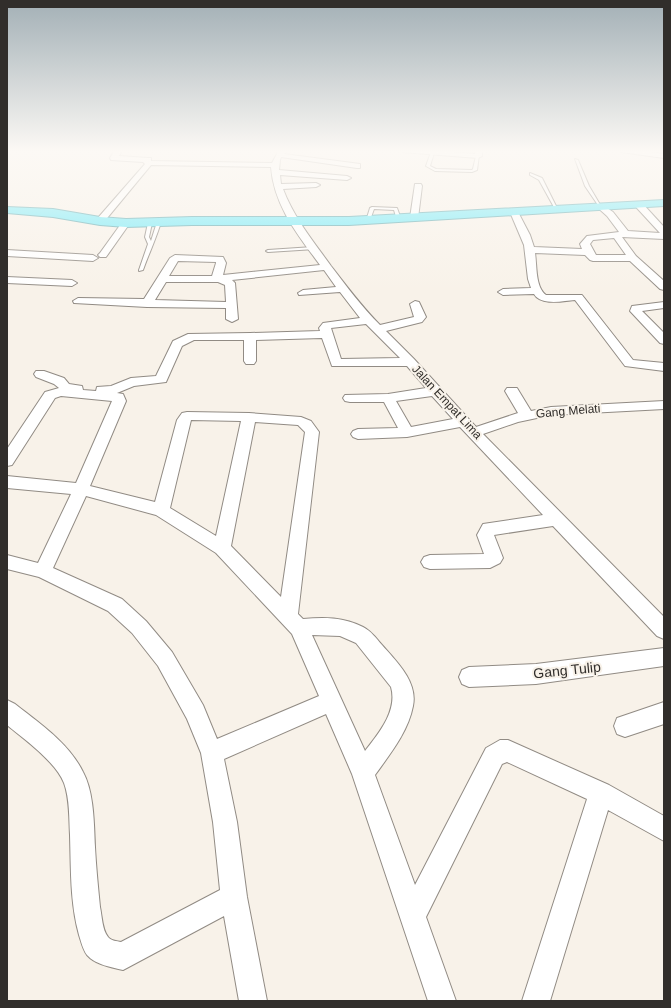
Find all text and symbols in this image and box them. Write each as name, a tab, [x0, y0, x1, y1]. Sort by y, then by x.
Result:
street label: Jalan Empat Lima	[409, 362, 485, 442]
street label: Gang Melati	[535, 401, 601, 421]
street label: Gang Tulip	[532, 658, 602, 681]

